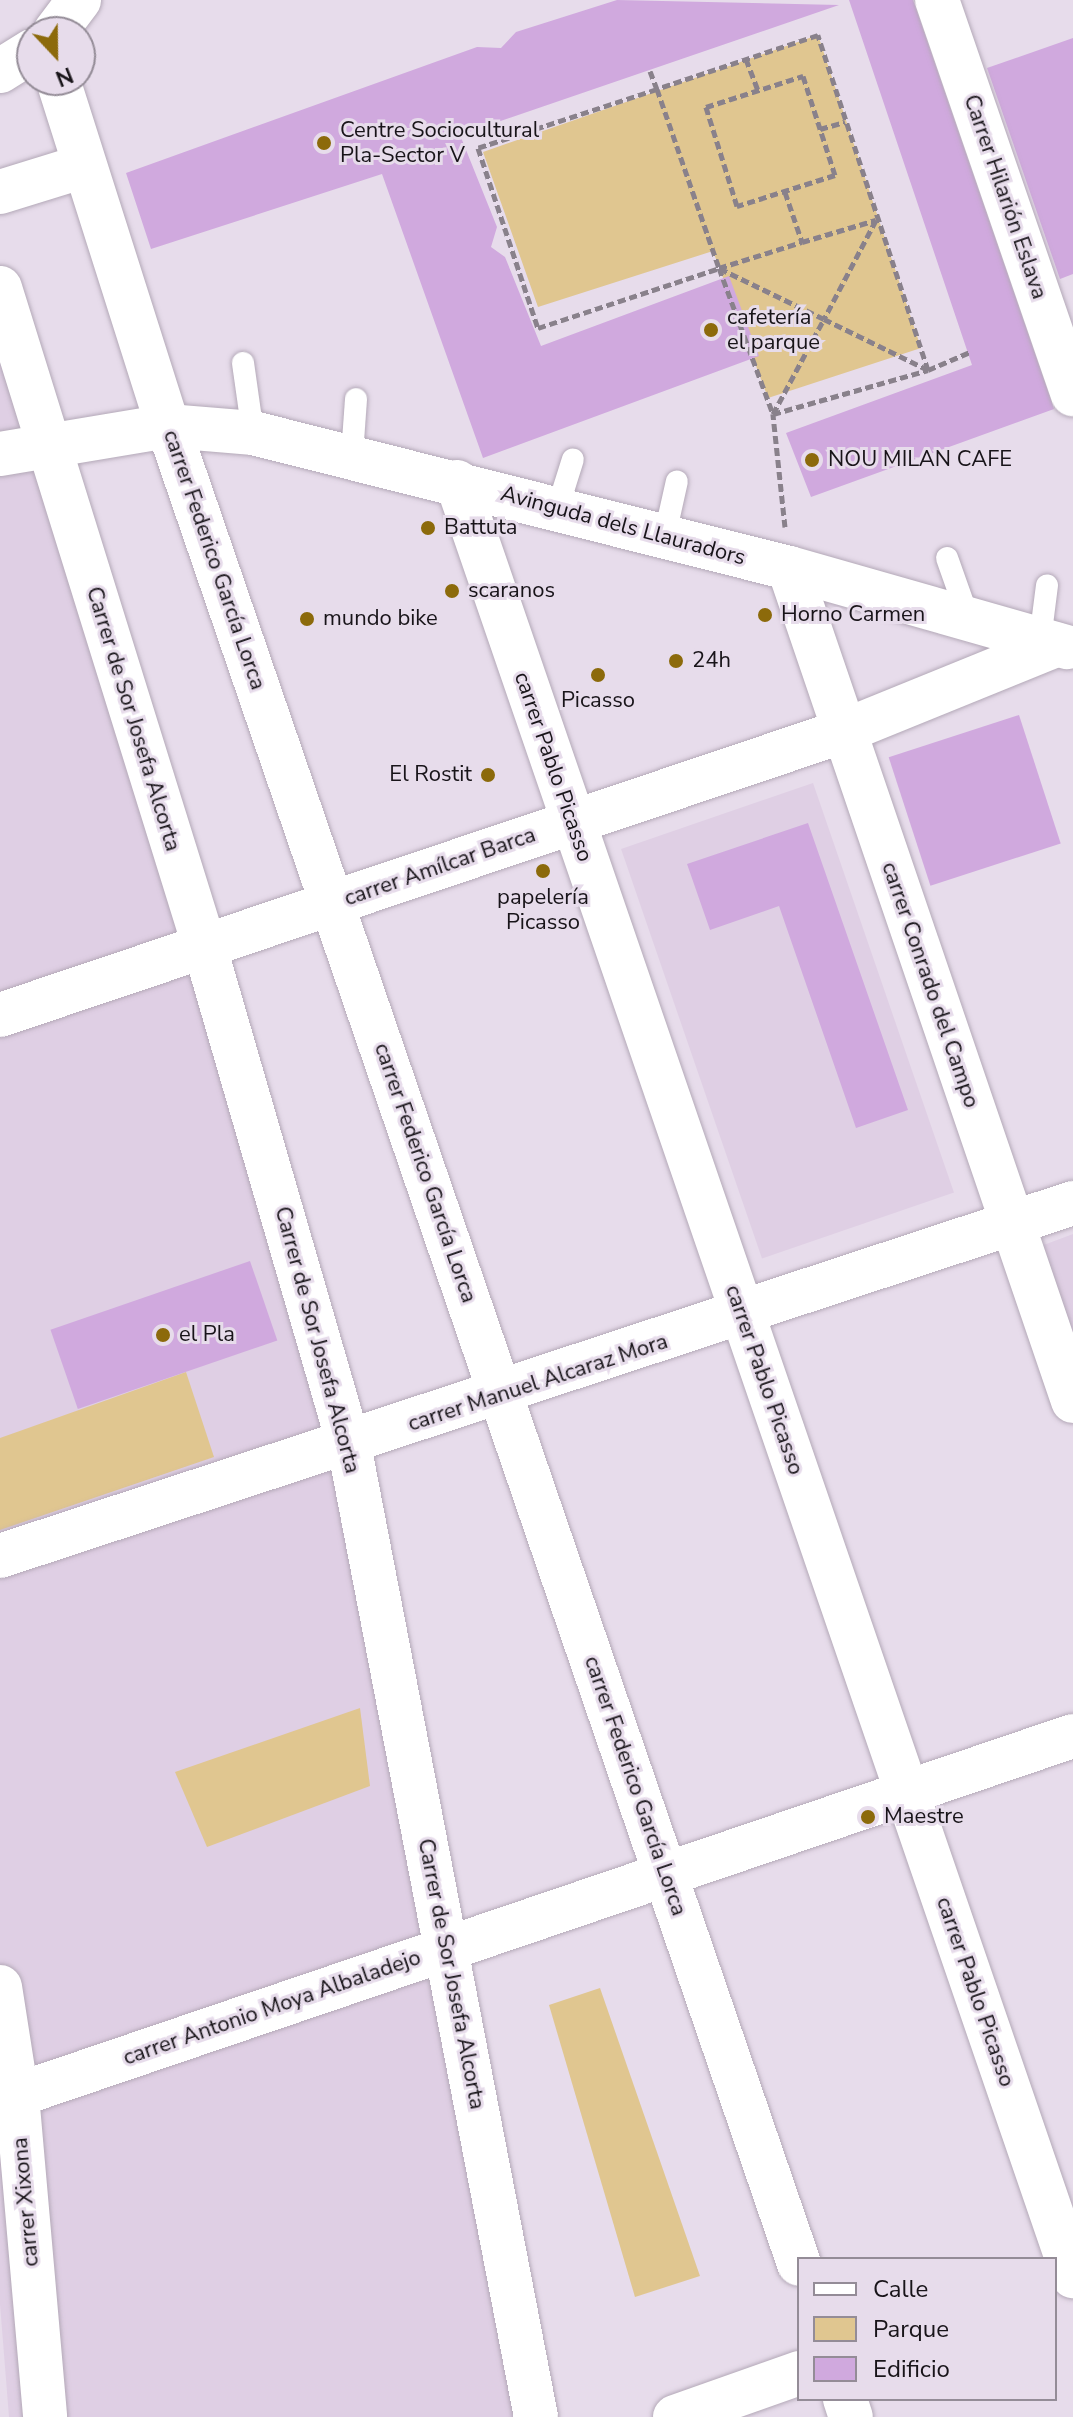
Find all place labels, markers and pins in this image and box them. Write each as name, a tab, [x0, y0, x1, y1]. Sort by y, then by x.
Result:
place label: Centre Sociocultural Pla-Sector V	[340, 117, 539, 168]
marker: Centre Sociocultural Pla-Sector V	[315, 134, 333, 152]
place label: cafetería el parque	[727, 304, 820, 356]
marker: cafetería el parque	[702, 321, 720, 339]
place label: NOU MILAN CAFE	[828, 447, 1012, 473]
marker: NOU MILAN CAFE	[803, 451, 821, 469]
place label: Battuta	[444, 515, 517, 541]
marker: Battuta	[419, 519, 437, 537]
place label: scaranos	[468, 578, 555, 604]
marker: scaranos	[443, 582, 461, 600]
place label: Horno Carmen	[781, 602, 925, 628]
place label: mundo bike	[323, 606, 438, 632]
marker: Horno Carmen	[756, 606, 774, 624]
marker: mundo bike	[298, 610, 316, 628]
place label: 24h	[692, 648, 731, 674]
marker: 24h	[667, 652, 685, 670]
marker: Picasso	[589, 666, 607, 684]
place label: Picasso	[561, 688, 635, 714]
place label: El Rostit	[389, 762, 472, 788]
marker: El Rostit	[479, 766, 497, 784]
marker: papelería Picasso	[534, 862, 552, 880]
place label: papelería Picasso	[497, 884, 589, 936]
place label: el Pla	[179, 1322, 235, 1348]
marker: el Pla	[154, 1326, 172, 1344]
place label: Maestre	[884, 1804, 964, 1830]
marker: Maestre	[859, 1808, 877, 1826]

